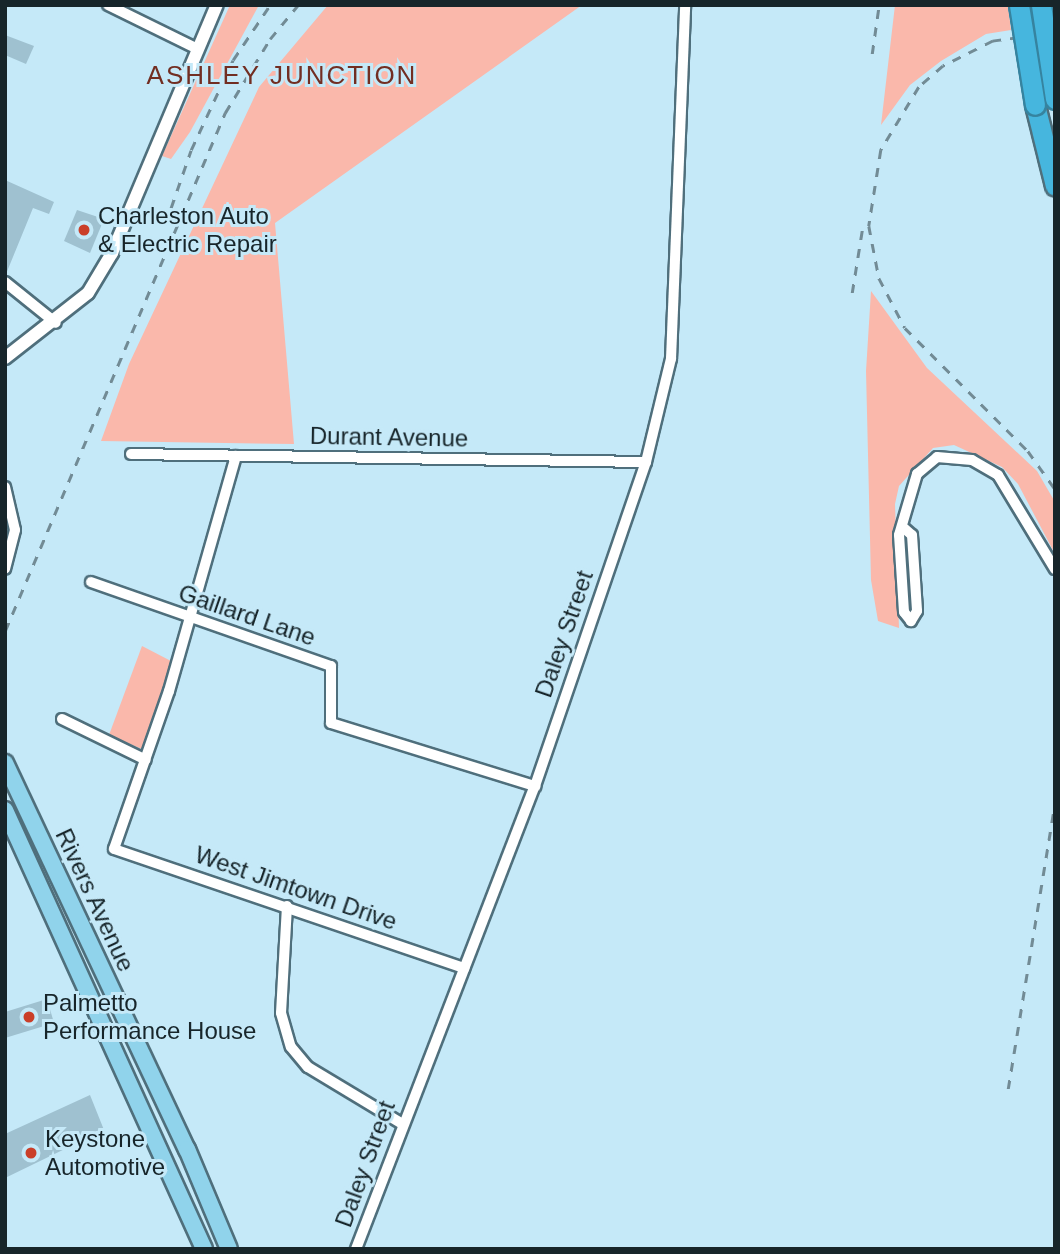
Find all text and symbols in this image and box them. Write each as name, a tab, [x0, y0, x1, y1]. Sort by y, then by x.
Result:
district label: ASHLEY JUNCTION	[148, 60, 416, 92]
place label: Charleston Auto & Electric Repair	[98, 202, 277, 258]
marker: Charleston Auto & Electric Repair	[76, 222, 92, 238]
street label: Durant Avenue	[309, 421, 469, 453]
street label: Daley Street	[529, 567, 599, 701]
street label: Gaillard Lane	[175, 578, 319, 652]
street label: Rivers Avenue	[49, 823, 141, 977]
street label: West Jimtown Drive	[191, 840, 401, 936]
place label: Palmetto Performance House	[43, 989, 256, 1045]
marker: Palmetto Performance House	[21, 1009, 37, 1025]
street label: Daley Street	[329, 1097, 401, 1231]
place label: Keystone Automotive	[45, 1125, 165, 1181]
marker: Keystone Automotive	[23, 1145, 39, 1161]

